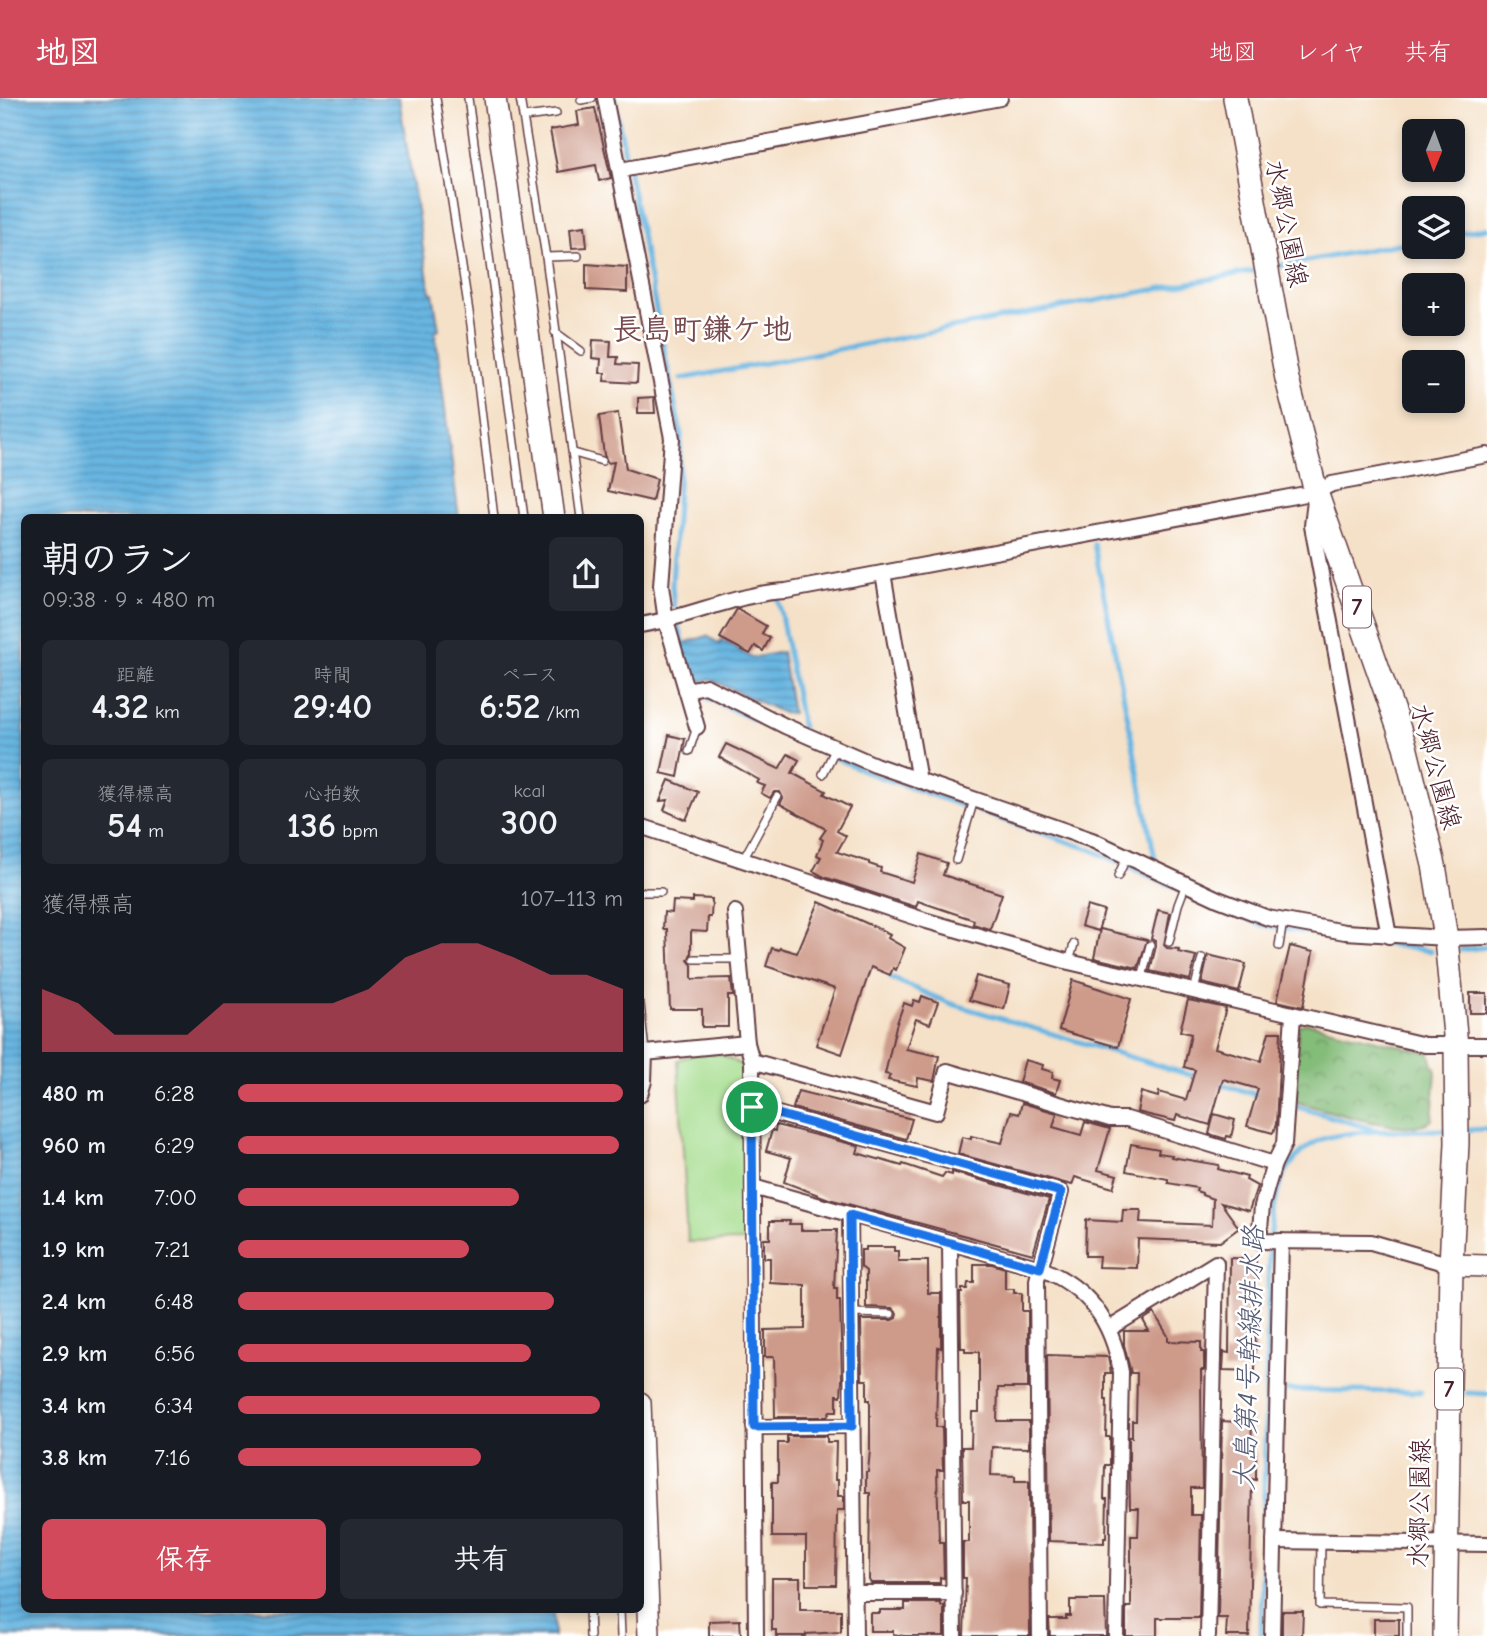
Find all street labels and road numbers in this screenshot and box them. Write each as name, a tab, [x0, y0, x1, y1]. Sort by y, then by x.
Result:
street label: 水郷公園線	[1259, 157, 1313, 290]
road number: 7	[1343, 586, 1371, 628]
street label: 水郷公園線	[1404, 700, 1466, 833]
road number: 7	[1435, 1368, 1463, 1409]
street label: 水郷公園線	[1404, 1438, 1436, 1568]

